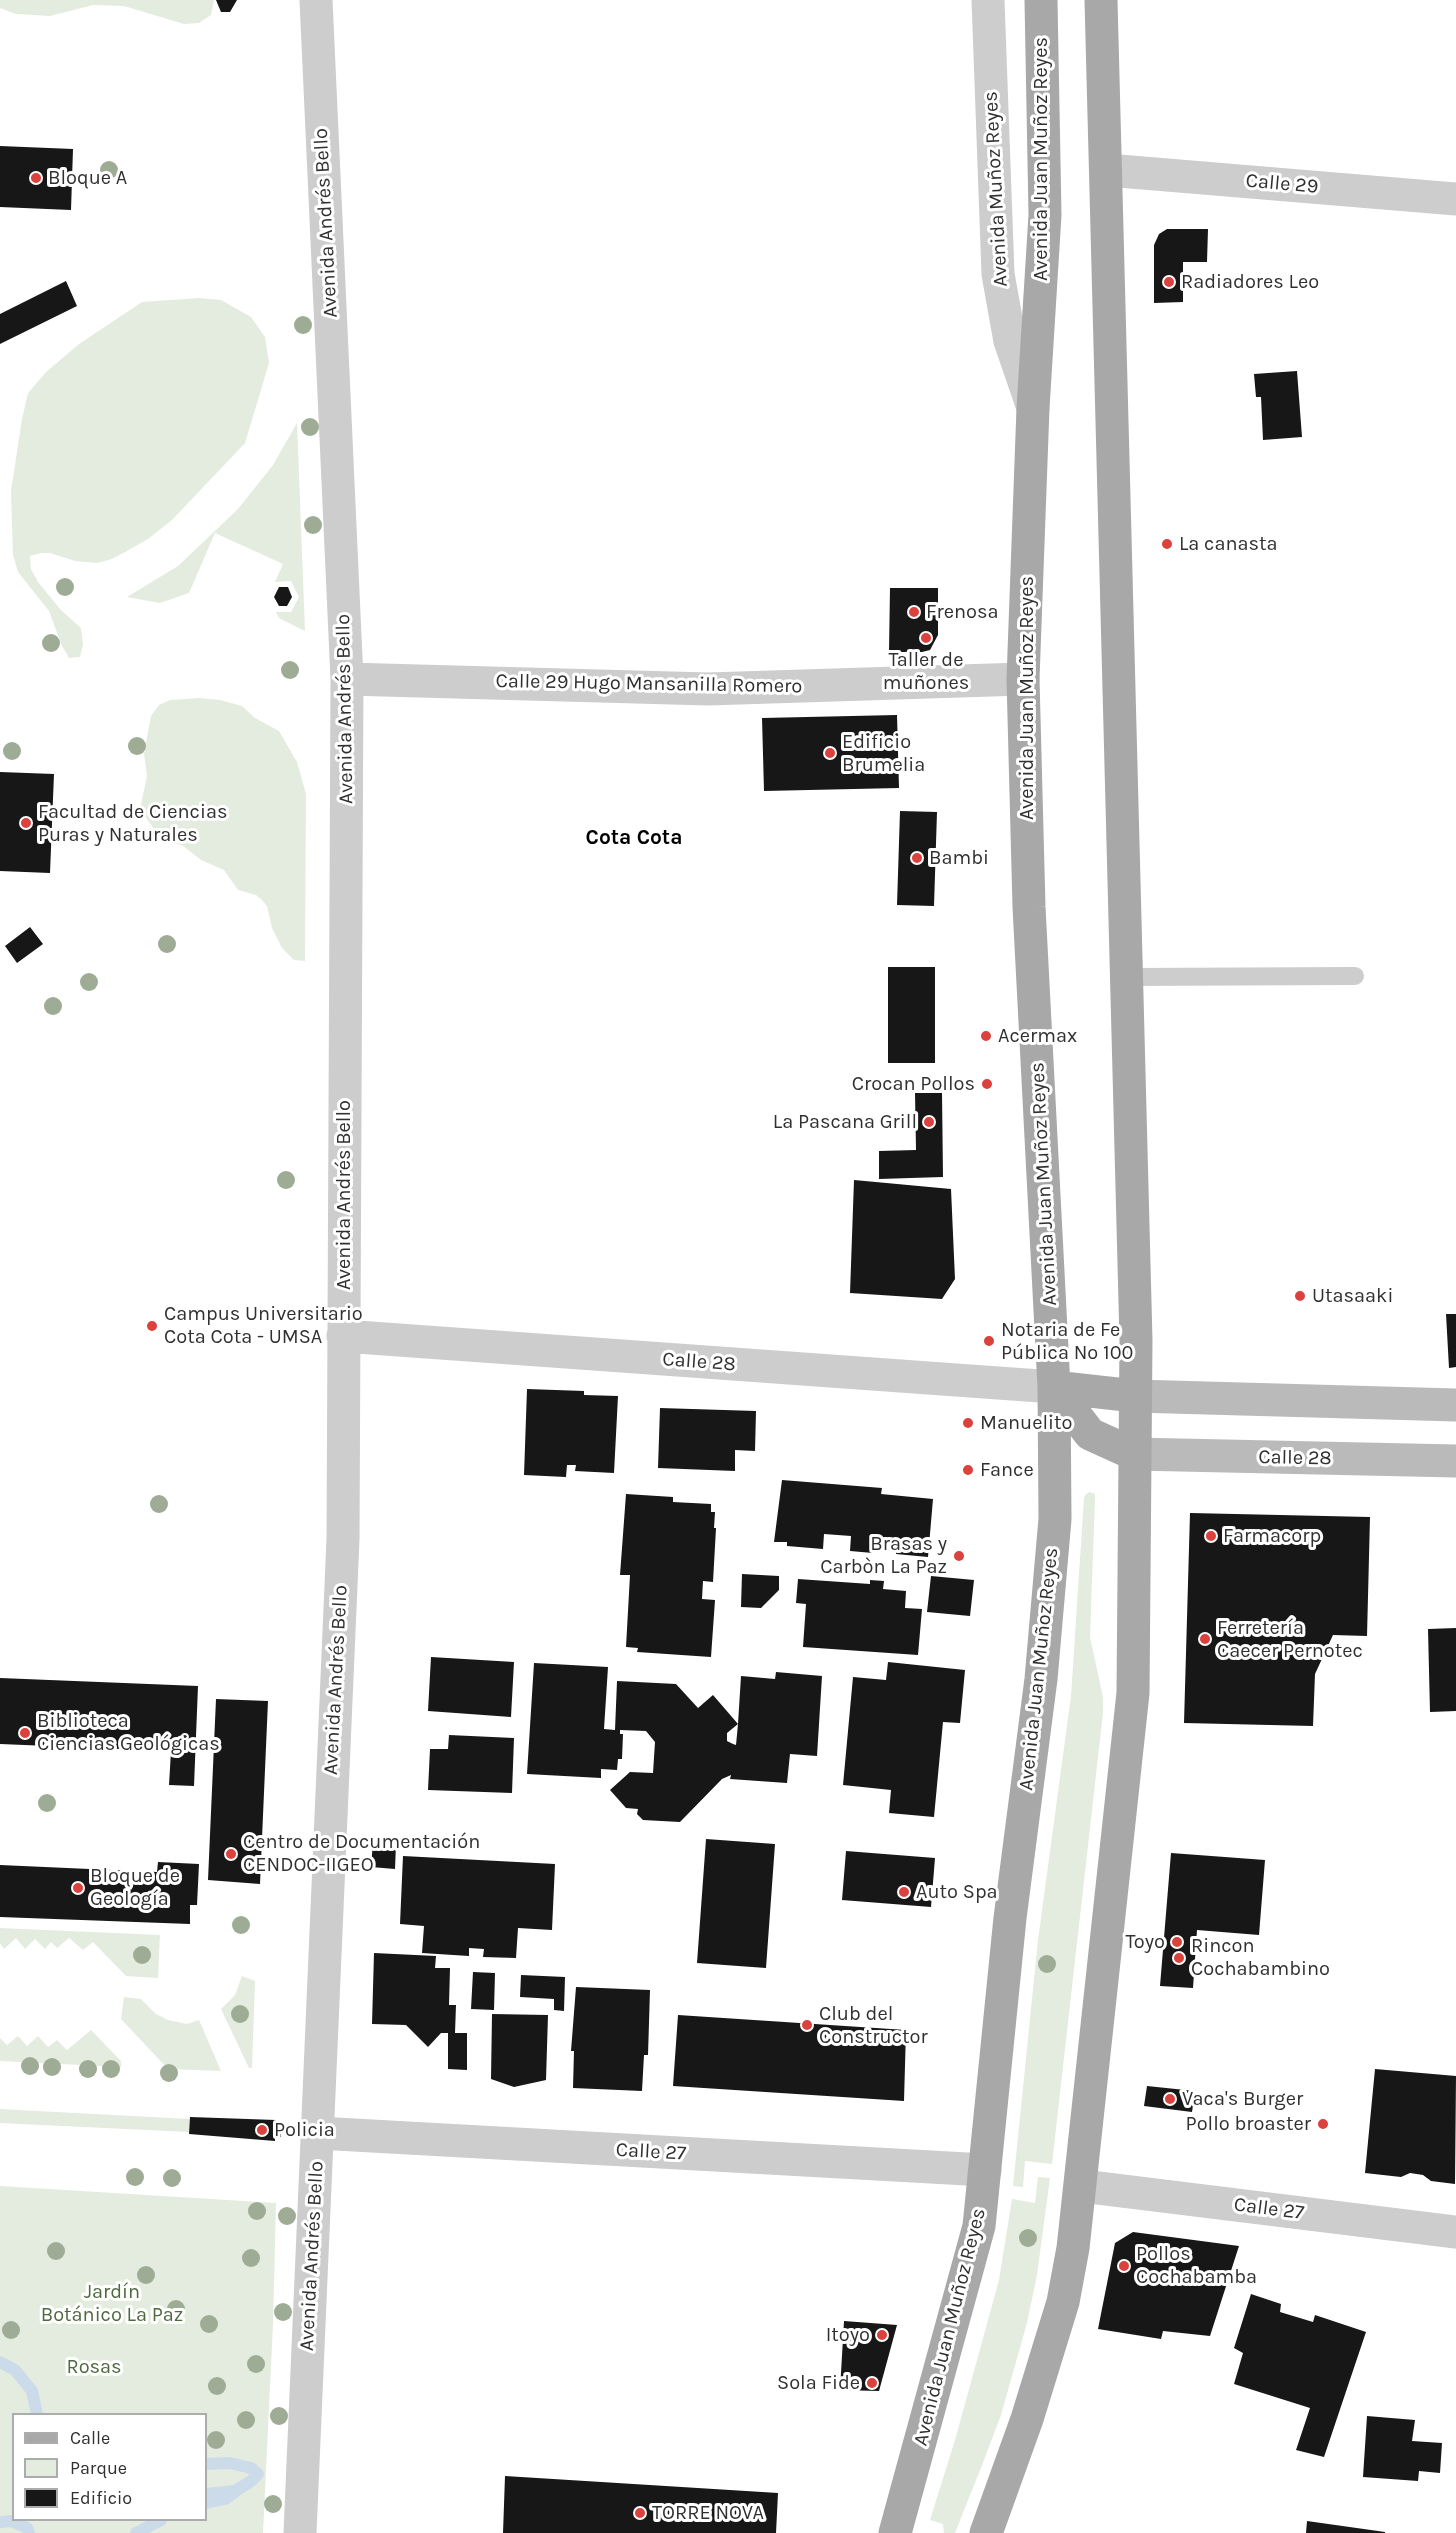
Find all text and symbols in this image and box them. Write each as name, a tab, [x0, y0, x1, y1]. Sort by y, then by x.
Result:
street label: Avenida Juan Muñoz Reyes	[1029, 37, 1053, 281]
street label: Avenida Muñoz Reyes	[979, 91, 1013, 287]
street label: Avenida Andrés Bello	[309, 127, 343, 319]
place label: Bloque A	[48, 166, 127, 190]
street label: Calle 29	[1245, 169, 1319, 199]
marker: Bloque A	[29, 171, 43, 185]
place label: Radiadores Leo	[1181, 270, 1319, 294]
marker: Radiadores Leo	[1162, 275, 1176, 289]
place label: La canasta	[1179, 532, 1278, 556]
marker: La canasta	[1160, 537, 1174, 551]
street label: Avenida Juan Muñoz Reyes	[1015, 576, 1039, 820]
place label: Frenosa	[926, 600, 998, 624]
marker: Frenosa	[907, 605, 921, 619]
street label: Avenida Andrés Bello	[331, 614, 359, 804]
marker: Taller de muñones	[919, 631, 933, 645]
place label: Taller de muñones	[883, 648, 969, 695]
street label: Calle 29 Hugo Mansanilla Romero	[495, 669, 803, 699]
place label: Edificio Brumelia	[842, 730, 925, 777]
marker: Edificio Brumelia	[823, 746, 837, 760]
place label: Facultad de Ciencias Puras y Naturales	[38, 800, 227, 847]
marker: Facultad de Ciencias Puras y Naturales	[19, 816, 33, 830]
district label: Cota Cota	[586, 825, 682, 851]
place label: Bambi	[929, 846, 989, 870]
marker: Bambi	[910, 851, 924, 865]
place label: Acermax	[998, 1024, 1077, 1048]
marker: Acermax	[979, 1029, 993, 1043]
street label: Avenida Juan Muñoz Reyes	[1026, 1062, 1062, 1306]
place label: Crocan Pollos	[852, 1072, 975, 1096]
marker: Crocan Pollos	[980, 1077, 994, 1091]
street label: Avenida Andrés Bello	[332, 1100, 356, 1290]
place label: La Pascana Grill	[773, 1110, 917, 1134]
marker: La Pascana Grill	[922, 1115, 936, 1129]
place label: Utasaaki	[1312, 1284, 1393, 1308]
marker: Utasaaki	[1293, 1289, 1307, 1303]
place label: Campus Universitario Cota Cota - UMSA	[164, 1302, 363, 1349]
place label: Notaria de Fe Pública No 100	[1001, 1318, 1133, 1365]
marker: Campus Universitario Cota Cota - UMSA	[145, 1319, 159, 1333]
marker: Notaria de Fe Pública No 100	[982, 1334, 996, 1348]
street label: Calle 28	[662, 1347, 736, 1377]
place label: Manuelito	[980, 1411, 1072, 1435]
marker: Manuelito	[961, 1416, 975, 1430]
street label: Calle 28	[1258, 1445, 1332, 1471]
place label: Fance	[980, 1458, 1034, 1482]
marker: Fance	[961, 1463, 975, 1477]
place label: Farmacorp	[1223, 1524, 1321, 1548]
marker: Farmacorp	[1204, 1529, 1218, 1543]
place label: Brasas y Carbòn La Paz	[820, 1532, 947, 1579]
street label: Avenida Juan Muñoz Reyes	[1014, 1546, 1064, 1792]
marker: Brasas y Carbòn La Paz	[952, 1549, 966, 1563]
street label: Avenida Andrés Bello	[319, 1584, 353, 1776]
place label: Ferretería Caecer Pernotec	[1217, 1616, 1363, 1663]
marker: Ferretería Caecer Pernotec	[1198, 1632, 1212, 1646]
place label: Biblioteca Ciencias Geológicas	[37, 1709, 220, 1756]
marker: Biblioteca Ciencias Geológicas	[18, 1726, 32, 1740]
place label: Centro de Documentación CENDOC-IIGEO	[243, 1830, 480, 1877]
marker: Centro de Documentación CENDOC-IIGEO	[224, 1847, 238, 1861]
place label: Bloque de Geología	[90, 1864, 180, 1911]
place label: Auto Spa	[916, 1880, 998, 1904]
marker: Bloque de Geología	[71, 1881, 85, 1895]
marker: Auto Spa	[897, 1885, 911, 1899]
place label: Toyo	[1125, 1930, 1165, 1954]
place label: Rincon Cochabambino	[1191, 1934, 1330, 1981]
marker: Toyo	[1170, 1935, 1184, 1949]
marker: Rincon Cochabambino	[1172, 1951, 1186, 1965]
place label: Club del Constructor	[819, 2002, 928, 2049]
marker: Club del Constructor	[800, 2018, 814, 2032]
place label: Vaca's Burger	[1182, 2087, 1303, 2111]
marker: Vaca's Burger	[1163, 2092, 1177, 2106]
place label: Pollo broaster	[1186, 2112, 1311, 2136]
marker: Pollo broaster	[1316, 2117, 1330, 2131]
place label: Policia	[274, 2118, 335, 2142]
marker: Policia	[255, 2123, 269, 2137]
street label: Calle 27	[615, 2138, 687, 2166]
street label: Avenida Andrés Bello	[295, 2160, 329, 2352]
street label: Calle 27	[1233, 2193, 1305, 2225]
street label: Avenida Juan Muñoz Reyes	[909, 2206, 991, 2448]
place label: Pollos Cochabamba	[1136, 2242, 1257, 2289]
marker: Pollos Cochabamba	[1117, 2259, 1131, 2273]
park label: Jardín Botánico La Paz	[41, 2280, 183, 2327]
place label: Itoyo	[826, 2323, 870, 2347]
marker: Itoyo	[875, 2328, 889, 2342]
park label: Rosas	[66, 2355, 122, 2379]
place label: Sola Fide	[777, 2371, 860, 2395]
marker: Sola Fide	[865, 2376, 879, 2390]
legend	[12, 2413, 207, 2521]
text: Calle	[70, 2427, 110, 2449]
text: Parque	[70, 2457, 127, 2479]
text: Edificio	[70, 2487, 132, 2509]
place label: TORRE NOVA	[652, 2501, 764, 2525]
marker: TORRE NOVA	[633, 2506, 647, 2520]

